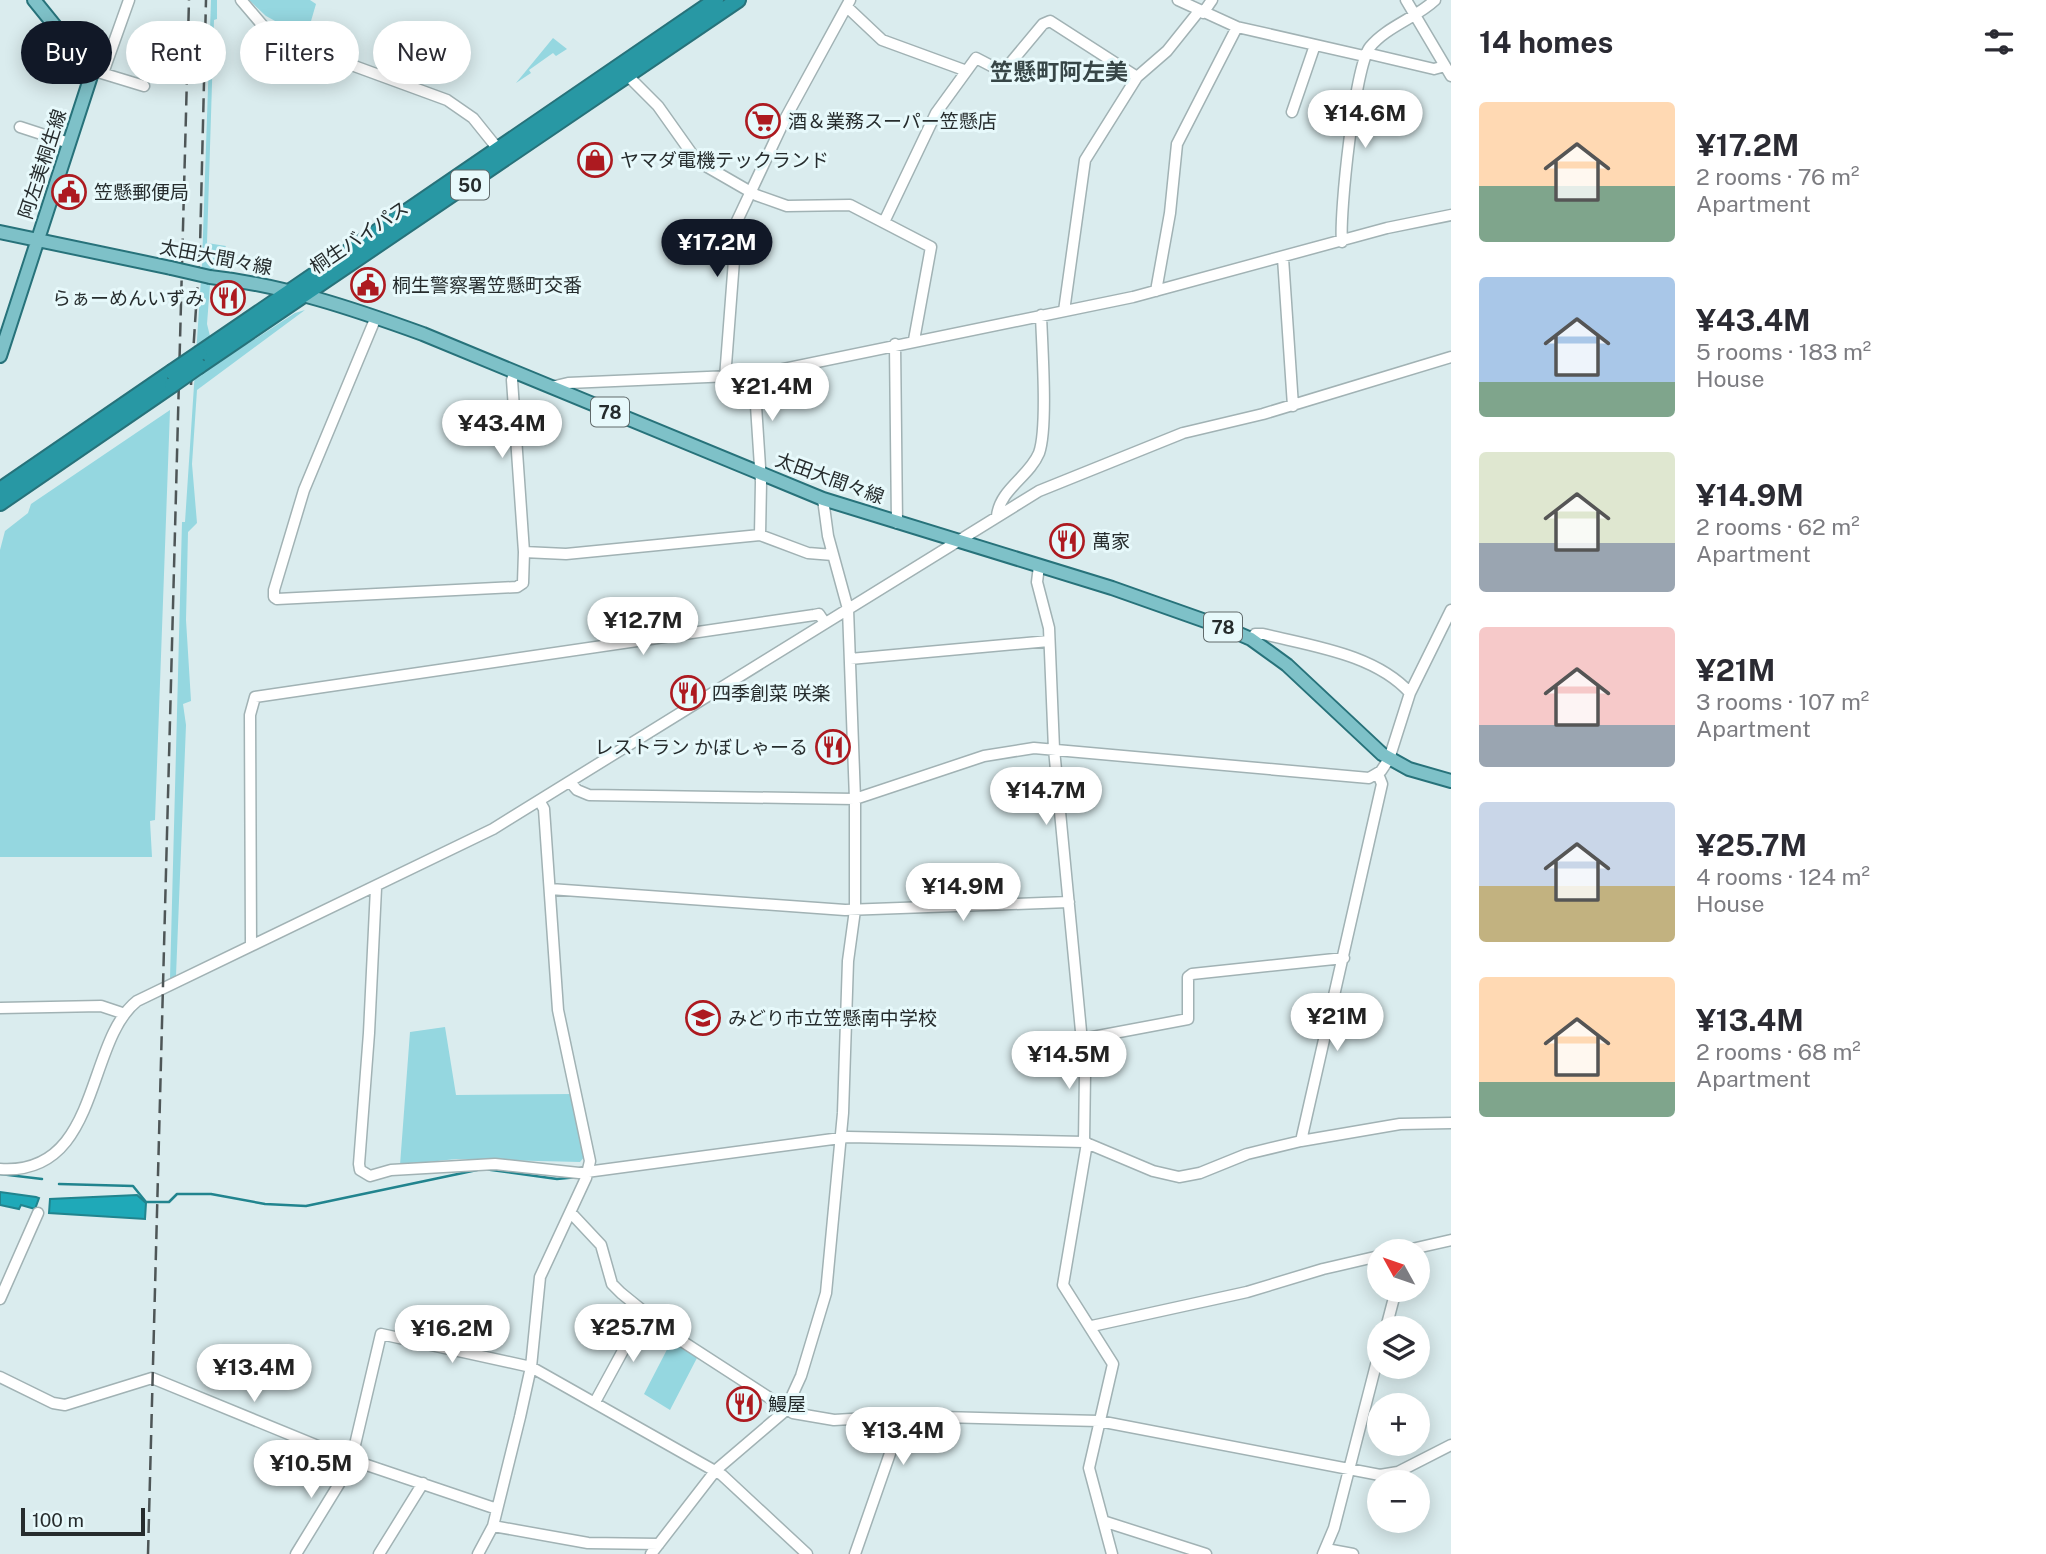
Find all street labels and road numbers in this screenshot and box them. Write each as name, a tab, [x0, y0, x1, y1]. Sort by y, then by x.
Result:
street label: 阿左美桐生線	[14, 106, 70, 222]
road number: 50	[451, 170, 489, 200]
street label: 桐生バイパス	[306, 196, 412, 278]
street label: 太田大間々線	[158, 235, 274, 279]
road number: 78	[591, 398, 629, 426]
street label: 太田大間々線	[773, 448, 887, 508]
road number: 78	[1204, 612, 1242, 642]

